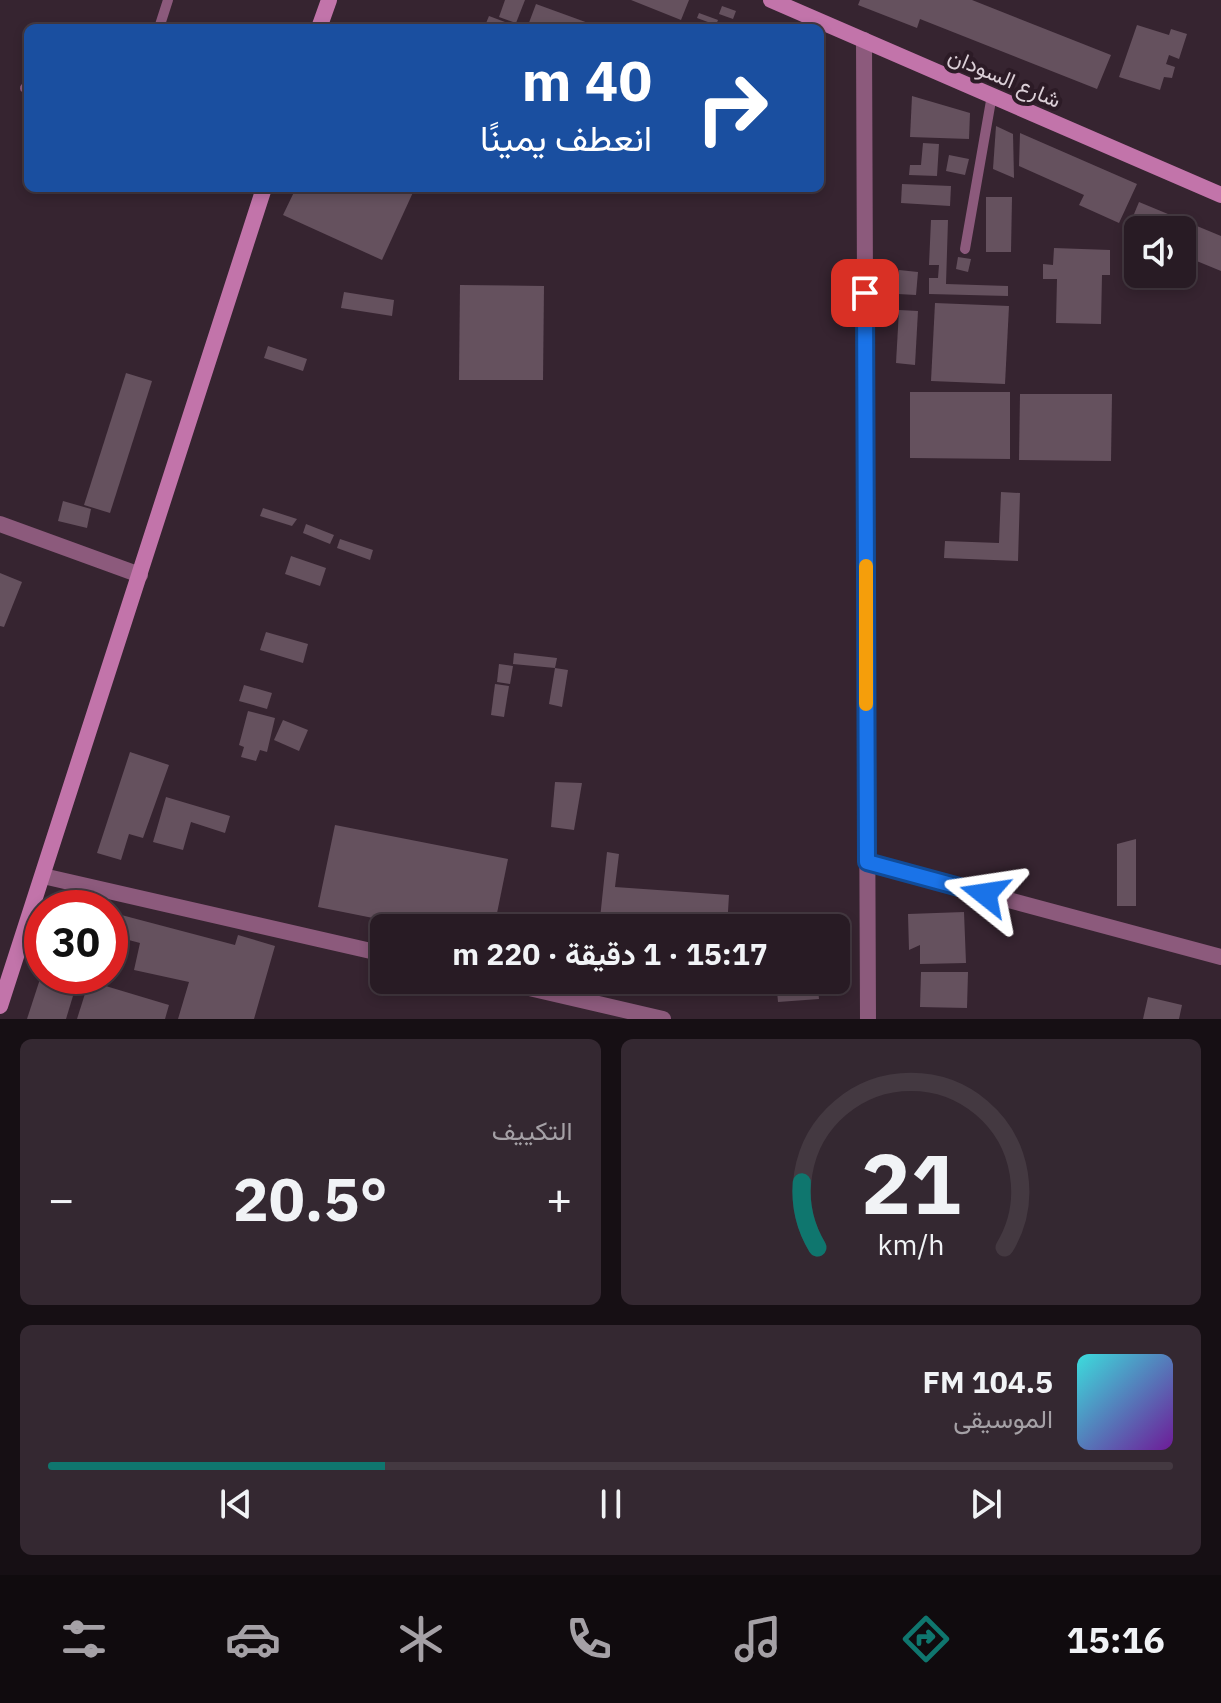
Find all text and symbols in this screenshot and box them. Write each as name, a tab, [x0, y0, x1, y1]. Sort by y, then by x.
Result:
street label: شارع السودان	[944, 40, 1066, 115]
text: 40 m	[522, 44, 652, 116]
icon: right	[680, 56, 784, 160]
text: انعطف يمينًا	[480, 114, 652, 161]
map controls	[1124, 216, 1196, 288]
button: sound	[1124, 216, 1196, 288]
pin	[831, 259, 899, 327]
icon: arrive	[843, 271, 887, 315]
position arrow	[943, 852, 1027, 936]
speed limit sign: 30	[24, 890, 128, 994]
text: 15:17 · 1 دقيقة · 220 m	[452, 934, 768, 973]
text: التكييف	[492, 1113, 573, 1147]
text: 21	[861, 1129, 961, 1237]
text: 20.5°	[233, 1159, 388, 1238]
text: −	[48, 1170, 74, 1227]
text: +	[546, 1170, 573, 1227]
text: km/h	[877, 1226, 944, 1263]
text: 104.5 FM	[922, 1362, 1053, 1401]
text: الموسيقى	[953, 1401, 1053, 1435]
icon: previous	[214, 1482, 258, 1526]
icon: pause	[589, 1482, 633, 1526]
icon: next	[964, 1482, 1008, 1526]
icon: filters	[56, 1611, 112, 1667]
icon: car	[225, 1611, 281, 1667]
icon: climate	[393, 1611, 449, 1667]
icon: phone	[561, 1611, 617, 1667]
icon: music	[730, 1611, 786, 1667]
icon: directions	[898, 1611, 954, 1667]
text: 15:16	[1067, 1616, 1165, 1663]

